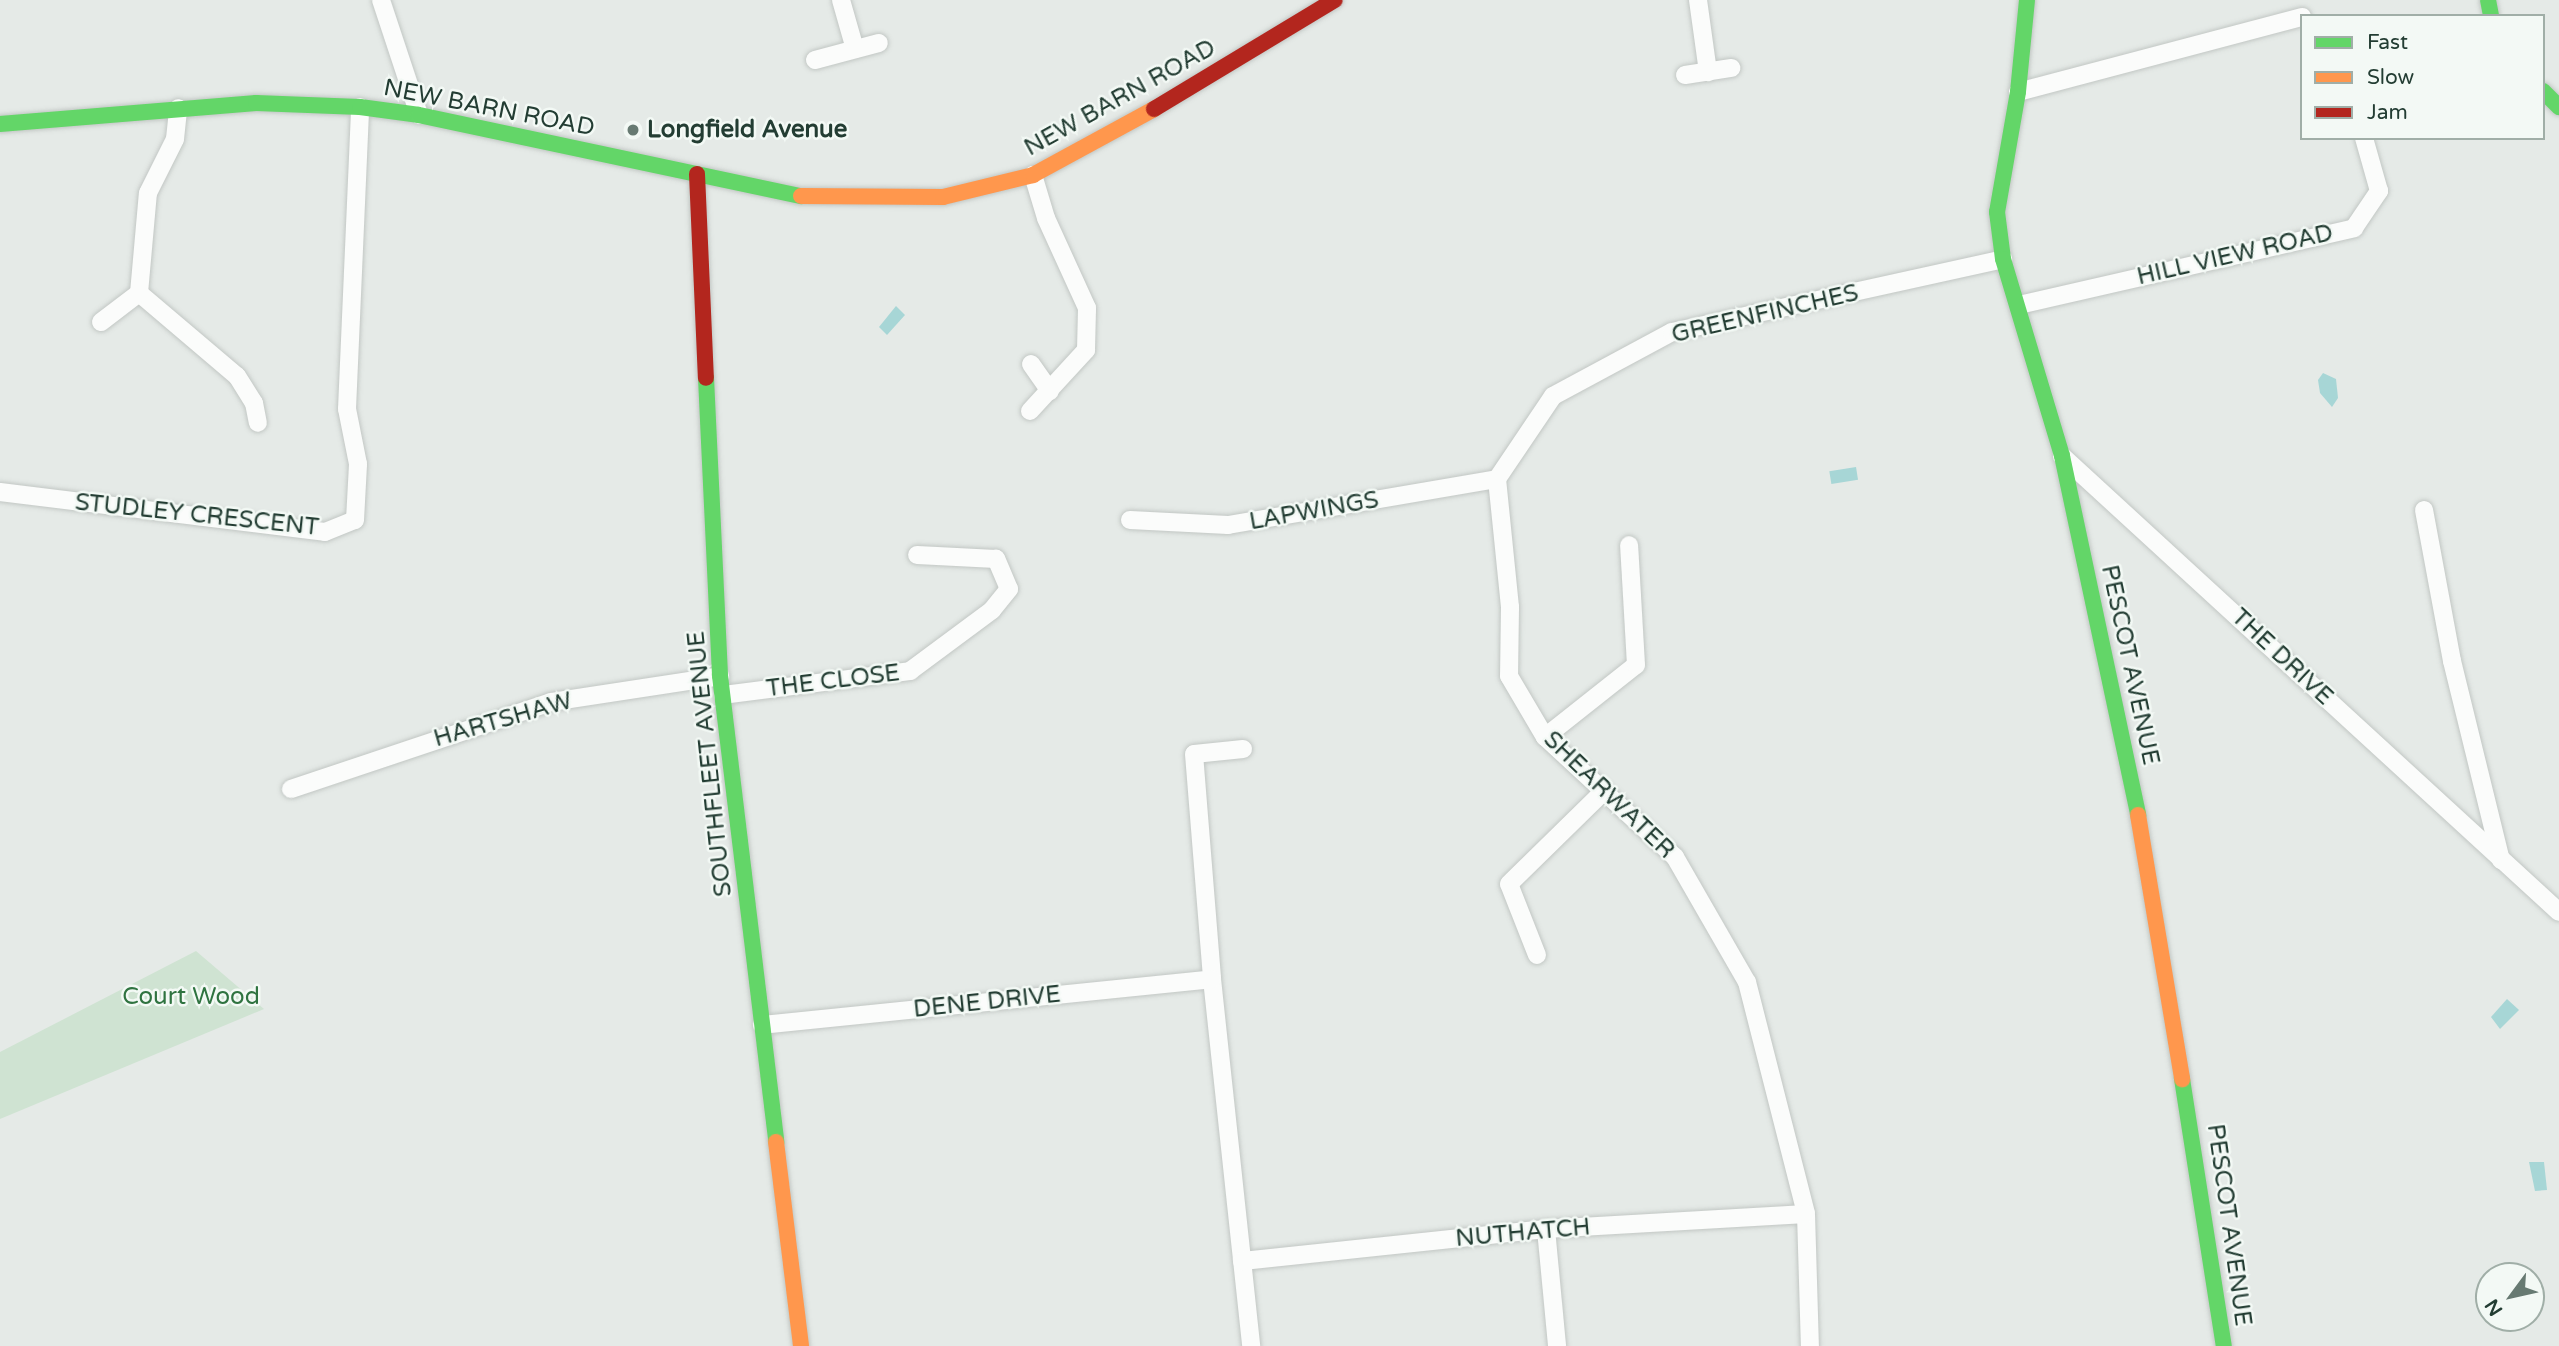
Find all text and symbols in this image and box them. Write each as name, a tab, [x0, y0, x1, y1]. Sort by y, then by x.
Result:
legend	[2300, 14, 2545, 140]
text: Fast	[2367, 30, 2408, 55]
street label: NEW BARN ROAD	[1019, 33, 1221, 163]
text: Slow	[2367, 65, 2414, 90]
street label: NEW BARN ROAD	[381, 73, 597, 143]
text: Jam	[2367, 100, 2408, 125]
place label: Longfield Avenue	[647, 116, 847, 144]
marker: Longfield Avenue	[625, 122, 641, 138]
street label: HILL VIEW ROAD	[2134, 218, 2336, 292]
street label: GREENFINCHES	[1669, 279, 1861, 349]
street label: LAPWINGS	[1247, 485, 1381, 537]
street label: STUDLEY CRESCENT	[74, 488, 320, 542]
street label: PESCOT AVENUE	[2095, 562, 2165, 768]
street label: THE DRIVE	[2225, 603, 2339, 711]
street label: SOUTHFLEET AVENUE	[682, 630, 738, 898]
street label: THE CLOSE	[765, 659, 901, 703]
street label: HARTSHAW	[430, 686, 576, 754]
street label: SHEARWATER	[1538, 725, 1680, 865]
street label: DENE DRIVE	[912, 980, 1062, 1024]
park label: Court Wood	[122, 983, 260, 1011]
street label: PESCOT AVENUE	[2201, 1122, 2257, 1328]
street label: NUTHATCH	[1454, 1213, 1592, 1253]
north arrow	[2475, 1262, 2545, 1332]
text: N	[2481, 1295, 2507, 1320]

